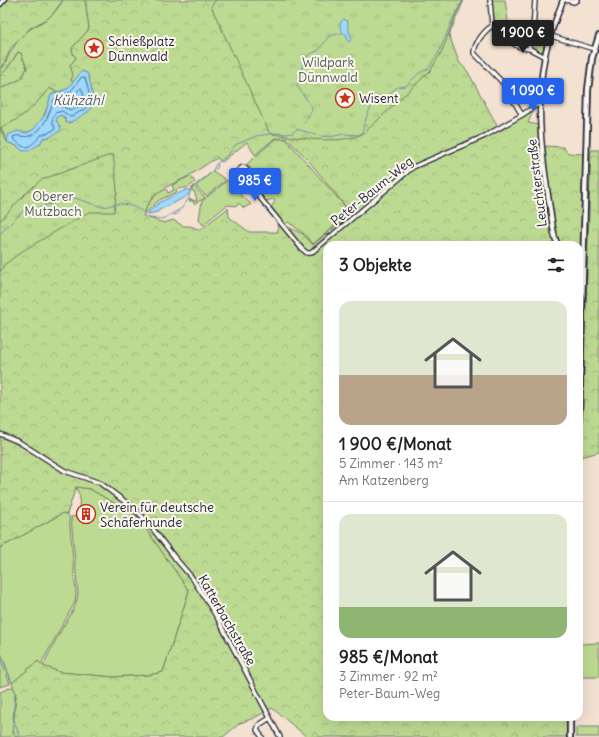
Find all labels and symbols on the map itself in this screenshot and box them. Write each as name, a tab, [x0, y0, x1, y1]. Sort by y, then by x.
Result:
pin: 1 900 €	[486, 20, 560, 54]
place label: Schießplatz Dünnwald	[108, 33, 175, 65]
place icon: Schießplatz Dünnwald	[83, 37, 105, 59]
park label: Wildpark Dünnwald	[298, 54, 358, 86]
pin: 1 090 €	[496, 78, 570, 112]
place icon: Wisent	[334, 87, 356, 109]
place label: Wisent	[359, 90, 399, 107]
water label: Kühzähl	[53, 91, 105, 109]
street label: Leuchterstraße	[523, 138, 551, 228]
street label: Peter-Baum-Weg	[327, 153, 417, 229]
pin: 985 €	[227, 168, 283, 202]
park label: Oberer Mutzbach	[24, 188, 82, 220]
place label: Verein für deutsche Schäferhunde	[100, 499, 214, 531]
building icon: Verein für deutsche Schäferhunde	[75, 503, 97, 525]
street label: Katterbachstraße	[194, 572, 260, 668]

